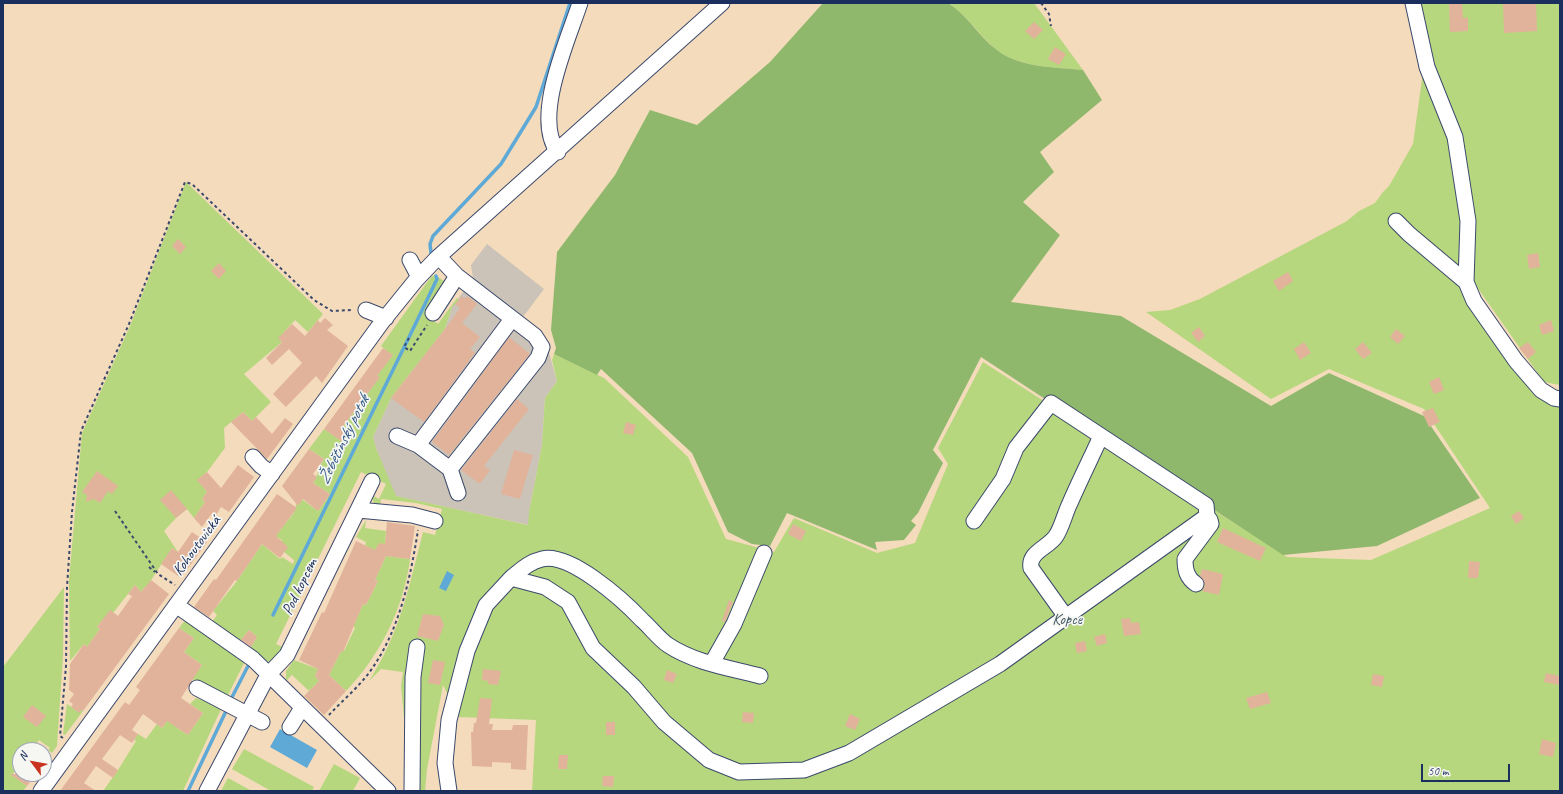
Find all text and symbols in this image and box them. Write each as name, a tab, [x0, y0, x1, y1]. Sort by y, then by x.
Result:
water label: Žebětínský potok	[314, 392, 374, 488]
street label: Kohoutovická	[169, 512, 225, 580]
street label: Pod kopcem	[278, 556, 322, 618]
park label: Kopce	[1052, 610, 1082, 630]
north arrow	[12, 742, 52, 782]
text: N	[15, 750, 30, 763]
scale bar	[1423, 756, 1512, 782]
text: 50 m	[1428, 763, 1448, 779]

